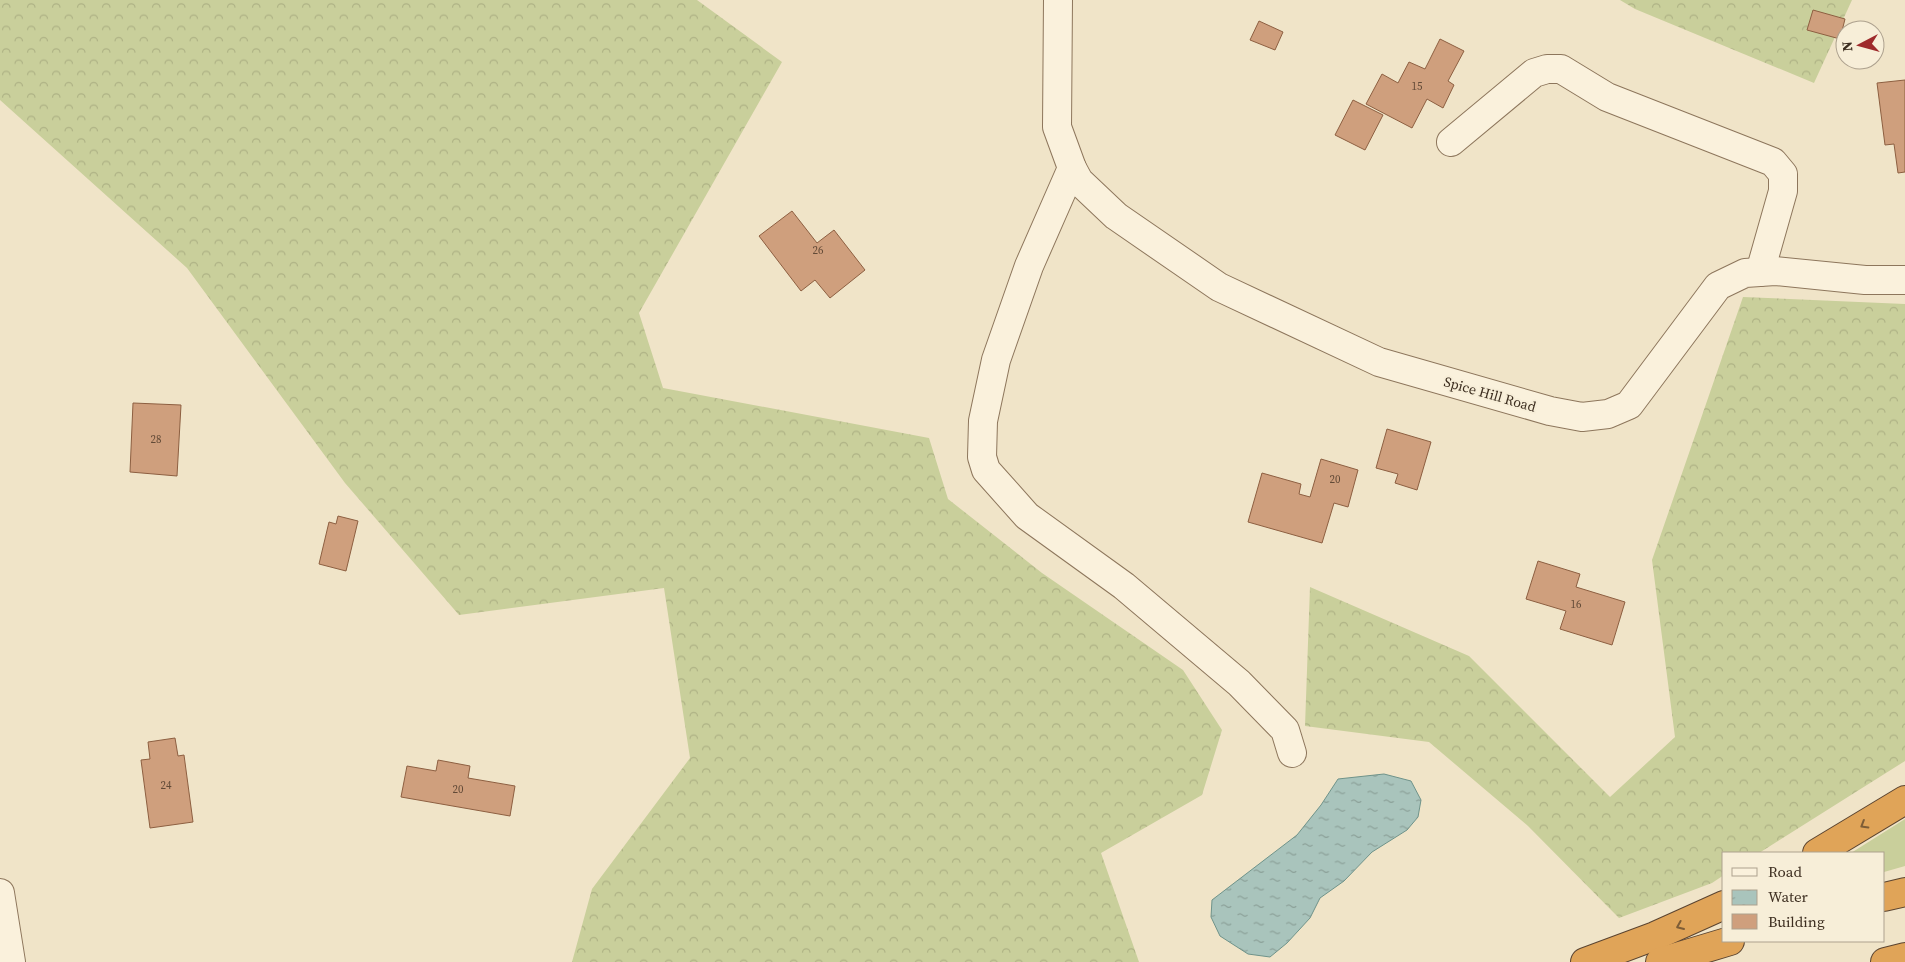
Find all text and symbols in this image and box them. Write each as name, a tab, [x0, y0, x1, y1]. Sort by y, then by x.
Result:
north arrow	[1835, 20, 1885, 70]
text: N	[1837, 40, 1858, 52]
house number: 15	[1412, 79, 1423, 94]
house number: 26	[813, 243, 824, 258]
street label: Spice Hill Road	[1442, 371, 1539, 417]
house number: 28	[151, 432, 162, 447]
house number: 20	[1330, 472, 1341, 487]
house number: 16	[1571, 597, 1582, 612]
house number: 24	[161, 778, 172, 793]
house number: 20	[453, 782, 464, 797]
one-way arrow	[1860, 819, 1869, 829]
legend	[1722, 852, 1885, 942]
text: Road	[1768, 861, 1802, 882]
text: Water	[1768, 886, 1809, 907]
text: Building	[1768, 911, 1825, 932]
one-way arrow	[1676, 920, 1685, 930]

